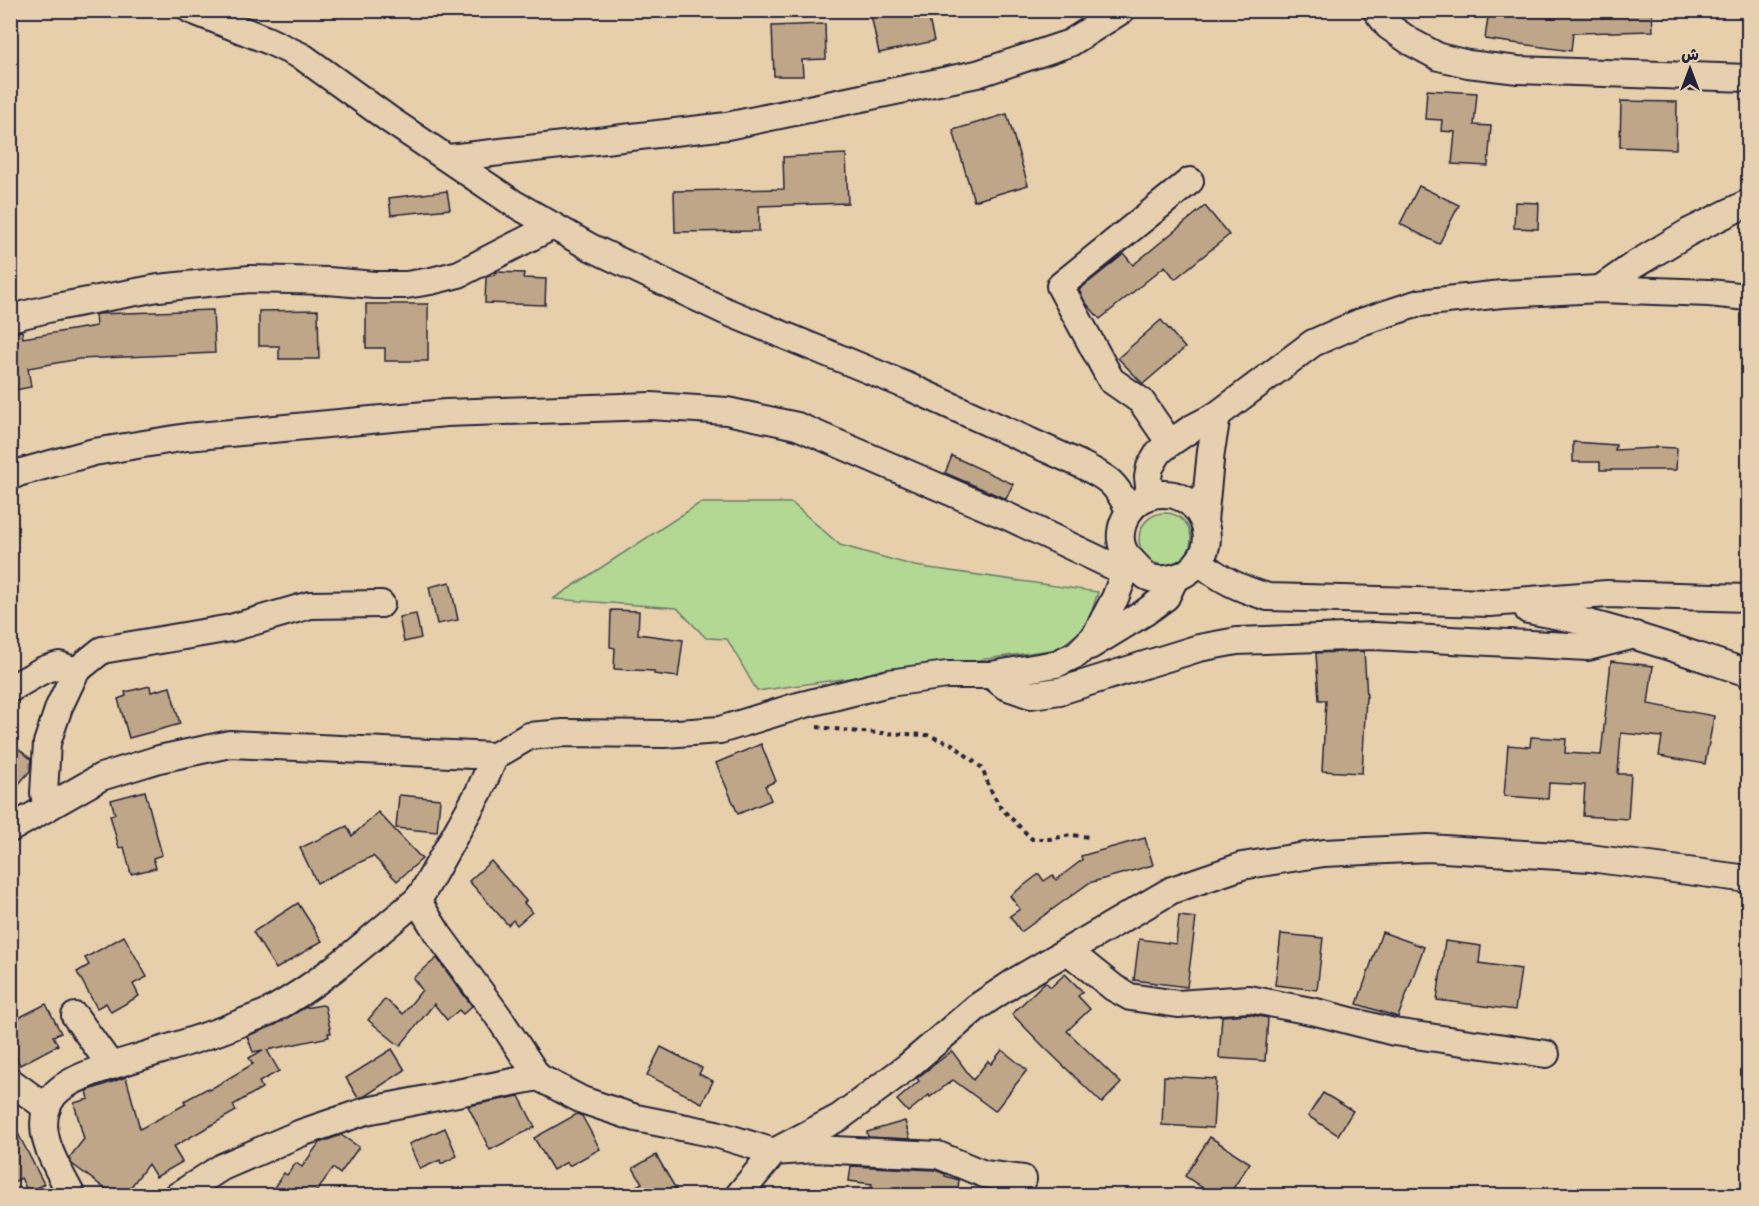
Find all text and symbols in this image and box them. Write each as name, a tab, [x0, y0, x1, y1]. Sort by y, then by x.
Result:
north arrow	[1660, 39, 1720, 99]
text: ش	[1681, 45, 1699, 68]

